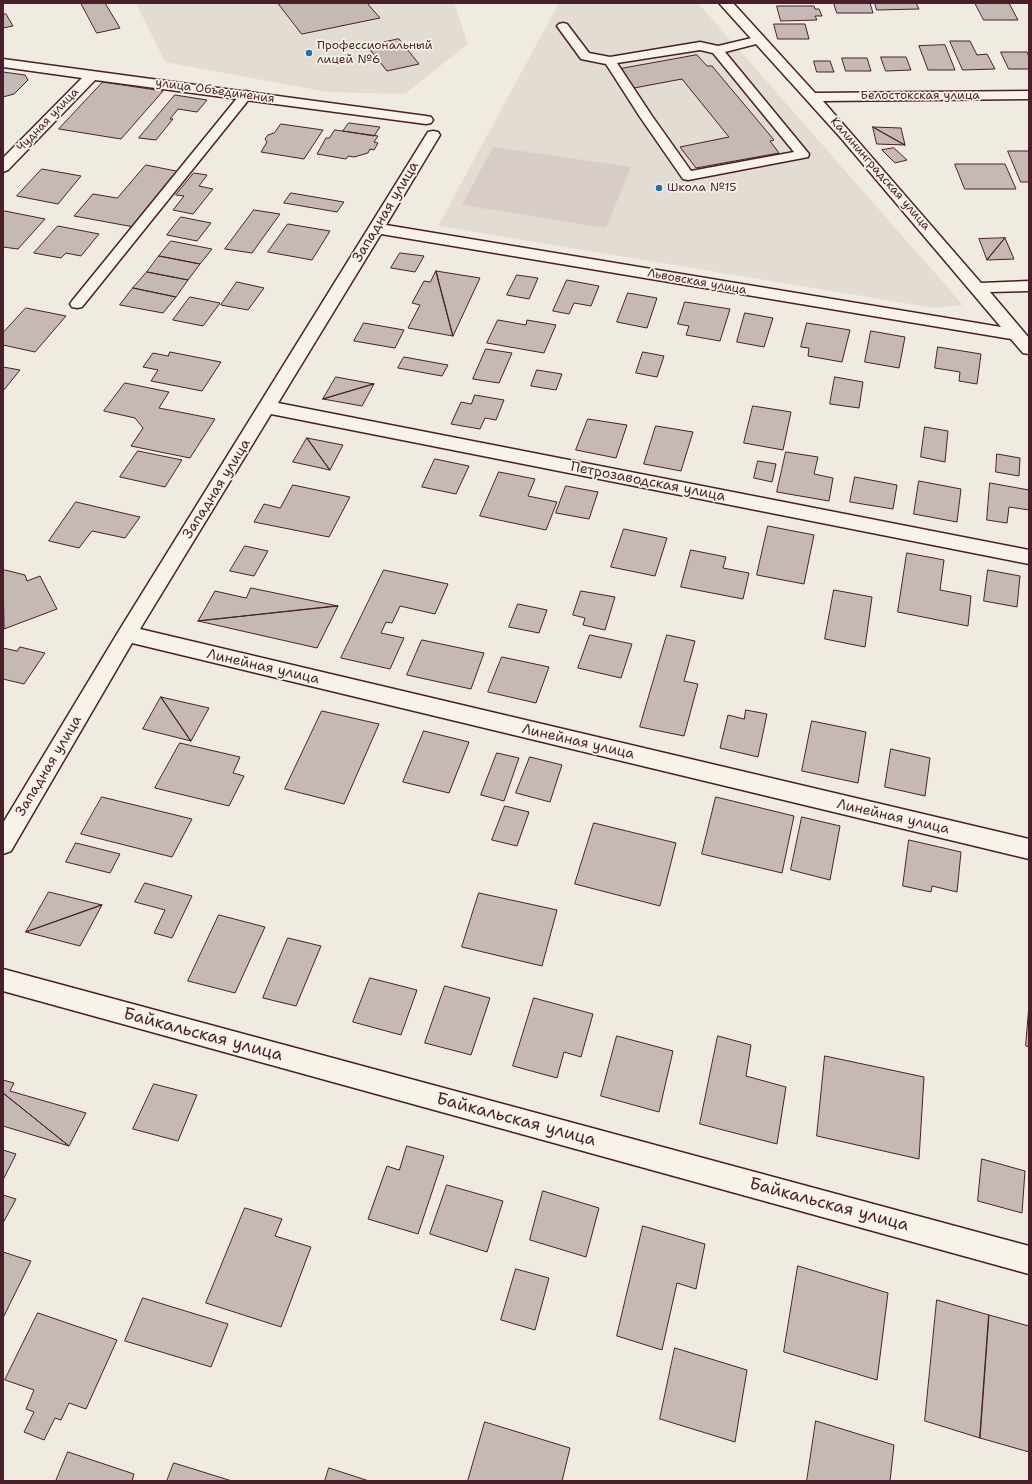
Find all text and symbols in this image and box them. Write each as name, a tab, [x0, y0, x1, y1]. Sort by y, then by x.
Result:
place label: Профессиональный лицей №6	[317, 39, 433, 67]
marker: Профессиональный лицей №6	[304, 48, 314, 58]
street label: улица Объединения	[155, 76, 275, 106]
street label: Чудная улица	[14, 85, 82, 155]
street label: Белостокская улица	[860, 89, 980, 103]
street label: Калининградская улица	[827, 115, 933, 233]
street label: Западная улица	[349, 159, 423, 265]
place label: Школа №15	[667, 181, 737, 195]
marker: Школа №15	[654, 183, 664, 193]
street label: Львовская улица	[646, 266, 748, 298]
street label: Западная улица	[180, 436, 254, 542]
street label: Петрозаводская улица	[569, 459, 727, 505]
street label: Линейная улица	[205, 646, 321, 688]
street label: Западная улица	[12, 713, 86, 819]
street label: Линейная улица	[520, 721, 636, 763]
street label: Линейная улица	[835, 796, 951, 838]
street label: Байкальская улица	[121, 1004, 285, 1066]
street label: Байкальская улица	[434, 1089, 598, 1151]
street label: Байкальская улица	[747, 1174, 911, 1236]

